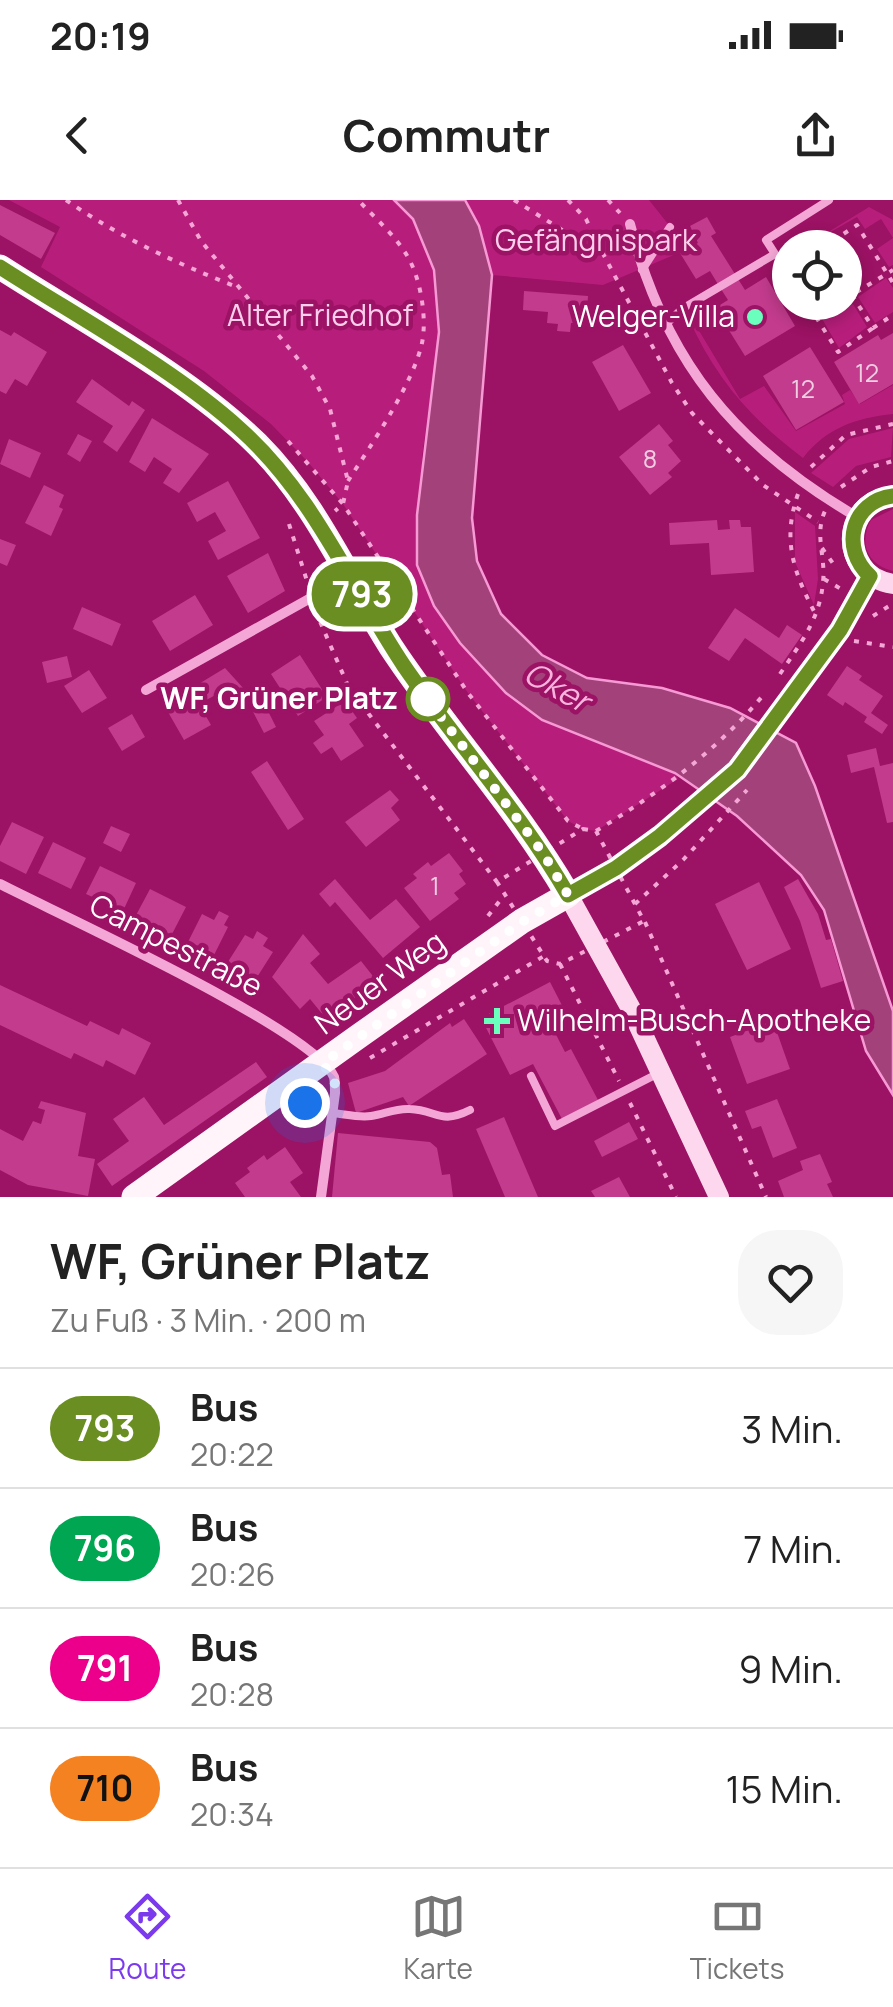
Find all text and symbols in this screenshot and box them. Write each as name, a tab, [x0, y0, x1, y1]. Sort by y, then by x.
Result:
text: 20:19	[50, 9, 151, 61]
text: Commutr	[343, 104, 550, 166]
icon: back	[50, 108, 105, 163]
icon: share	[788, 108, 843, 163]
park label: Gefängnispark	[495, 219, 698, 260]
map controls	[772, 230, 862, 320]
button: locate	[772, 230, 862, 320]
park label: Alter Friedhof	[227, 294, 413, 335]
place label: Welger-Villa	[572, 295, 735, 336]
marker: Welger-Villa	[744, 306, 766, 328]
house number: 12	[855, 355, 879, 390]
house number: 12	[791, 371, 815, 406]
house number: 8	[643, 441, 657, 476]
line badge: 793	[304, 562, 420, 626]
text: 793	[332, 570, 392, 618]
water label: Oker	[517, 650, 602, 724]
place label: WF, Grüner Platz	[160, 677, 398, 718]
marker: WF, Grüner Platz	[407, 678, 449, 720]
house number: 1	[430, 868, 440, 903]
street label: Campestraße	[83, 883, 270, 1006]
street label: Neuer Weg	[306, 921, 453, 1043]
place label: Wilhelm-Busch-Apotheke	[517, 999, 871, 1040]
marker: Wilhelm-Busch-Apotheke	[486, 1010, 508, 1032]
your location	[280, 1078, 330, 1128]
text: WF, Grüner Platz	[50, 1228, 430, 1293]
button: heart	[738, 1230, 843, 1335]
text: Zu Fuß · 3 Min. · 200 m	[50, 1298, 366, 1342]
text: Bus	[190, 1380, 258, 1432]
text: 3 Min.	[741, 1402, 843, 1454]
text: 793	[75, 1404, 135, 1452]
text: 20:22	[190, 1432, 274, 1476]
text: Bus	[190, 1500, 258, 1552]
text: 7 Min.	[743, 1522, 843, 1574]
text: 796	[74, 1524, 136, 1572]
text: 20:26	[190, 1552, 275, 1596]
text: Bus	[190, 1620, 258, 1672]
text: 9 Min.	[739, 1642, 843, 1694]
text: 791	[77, 1644, 133, 1692]
text: 20:28	[190, 1672, 274, 1716]
text: Bus	[190, 1740, 258, 1792]
text: 15 Min.	[726, 1762, 843, 1814]
text: 710	[76, 1764, 134, 1812]
text: 20:34	[190, 1792, 274, 1836]
tab: Route	[109, 1889, 186, 1987]
tab: Karte	[403, 1889, 473, 1987]
tab: Tickets	[690, 1889, 784, 1987]

